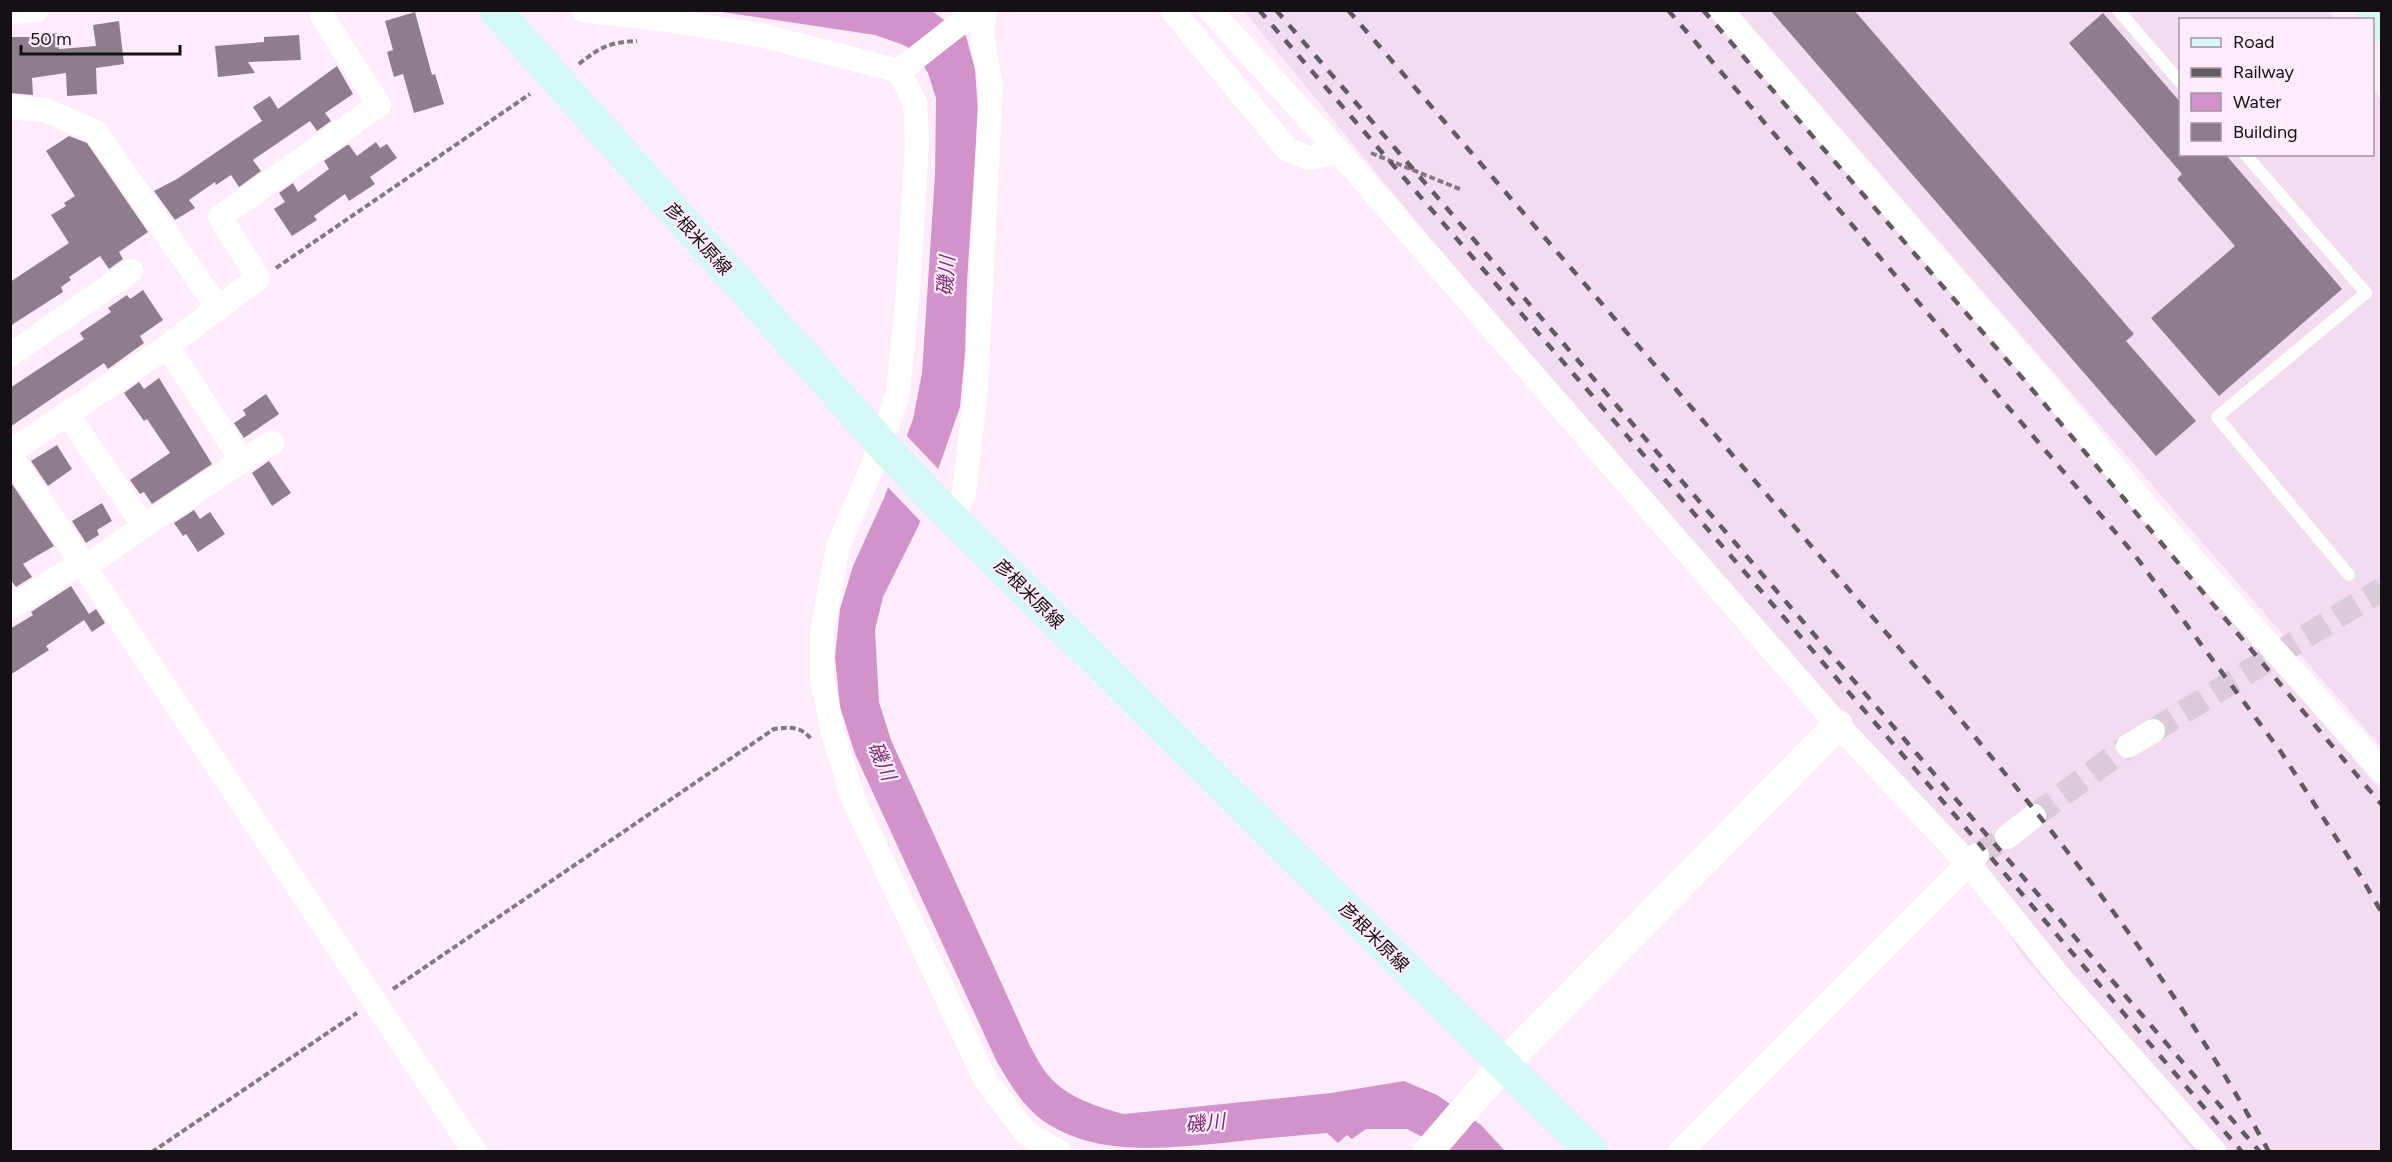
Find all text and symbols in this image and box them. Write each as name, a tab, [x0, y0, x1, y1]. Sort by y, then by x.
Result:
scale bar	[21, 18, 180, 56]
legend	[2179, 18, 2374, 156]
text: 50 m	[30, 28, 72, 50]
text: Road	[2233, 31, 2274, 53]
text: Railway	[2233, 61, 2295, 83]
text: Water	[2233, 91, 2281, 113]
text: Building	[2233, 121, 2298, 143]
street label: 彦根米原線	[660, 198, 736, 280]
water label: 磯川	[933, 253, 960, 297]
street label: 彦根米原線	[989, 554, 1069, 634]
water label: 磯川	[863, 738, 902, 786]
street label: 彦根米原線	[1334, 897, 1414, 977]
water label: 磯川	[1184, 1109, 1228, 1137]

